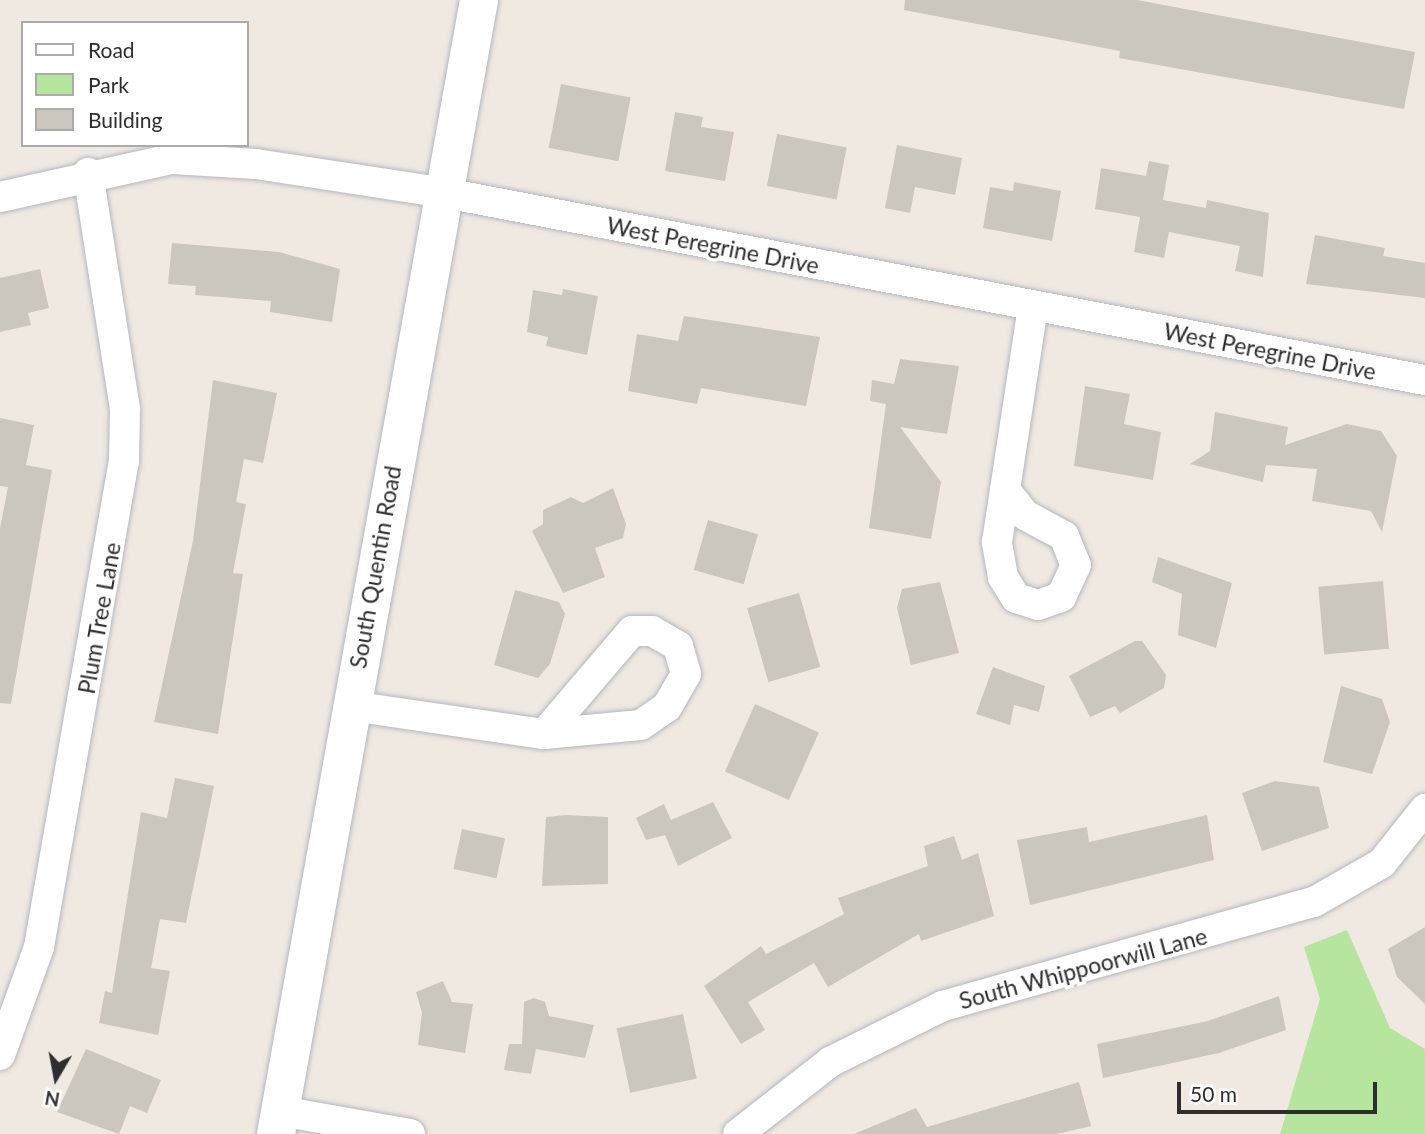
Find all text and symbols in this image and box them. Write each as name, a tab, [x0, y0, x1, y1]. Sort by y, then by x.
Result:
legend	[21, 21, 248, 147]
text: Road	[88, 37, 135, 62]
text: Park	[88, 72, 129, 97]
text: Building	[88, 107, 163, 132]
street label: West Peregrine Drive	[605, 211, 821, 279]
street label: West Peregrine Drive	[1162, 317, 1378, 385]
street label: South Quentin Road	[344, 464, 406, 670]
street label: Plum Tree Lane	[72, 540, 126, 696]
street label: South Whippoorwill Lane	[956, 922, 1210, 1014]
north arrow	[21, 1043, 91, 1113]
scale bar	[1180, 1068, 1380, 1112]
text: 50 m	[1190, 1081, 1237, 1106]
text: N	[43, 1087, 61, 1112]

